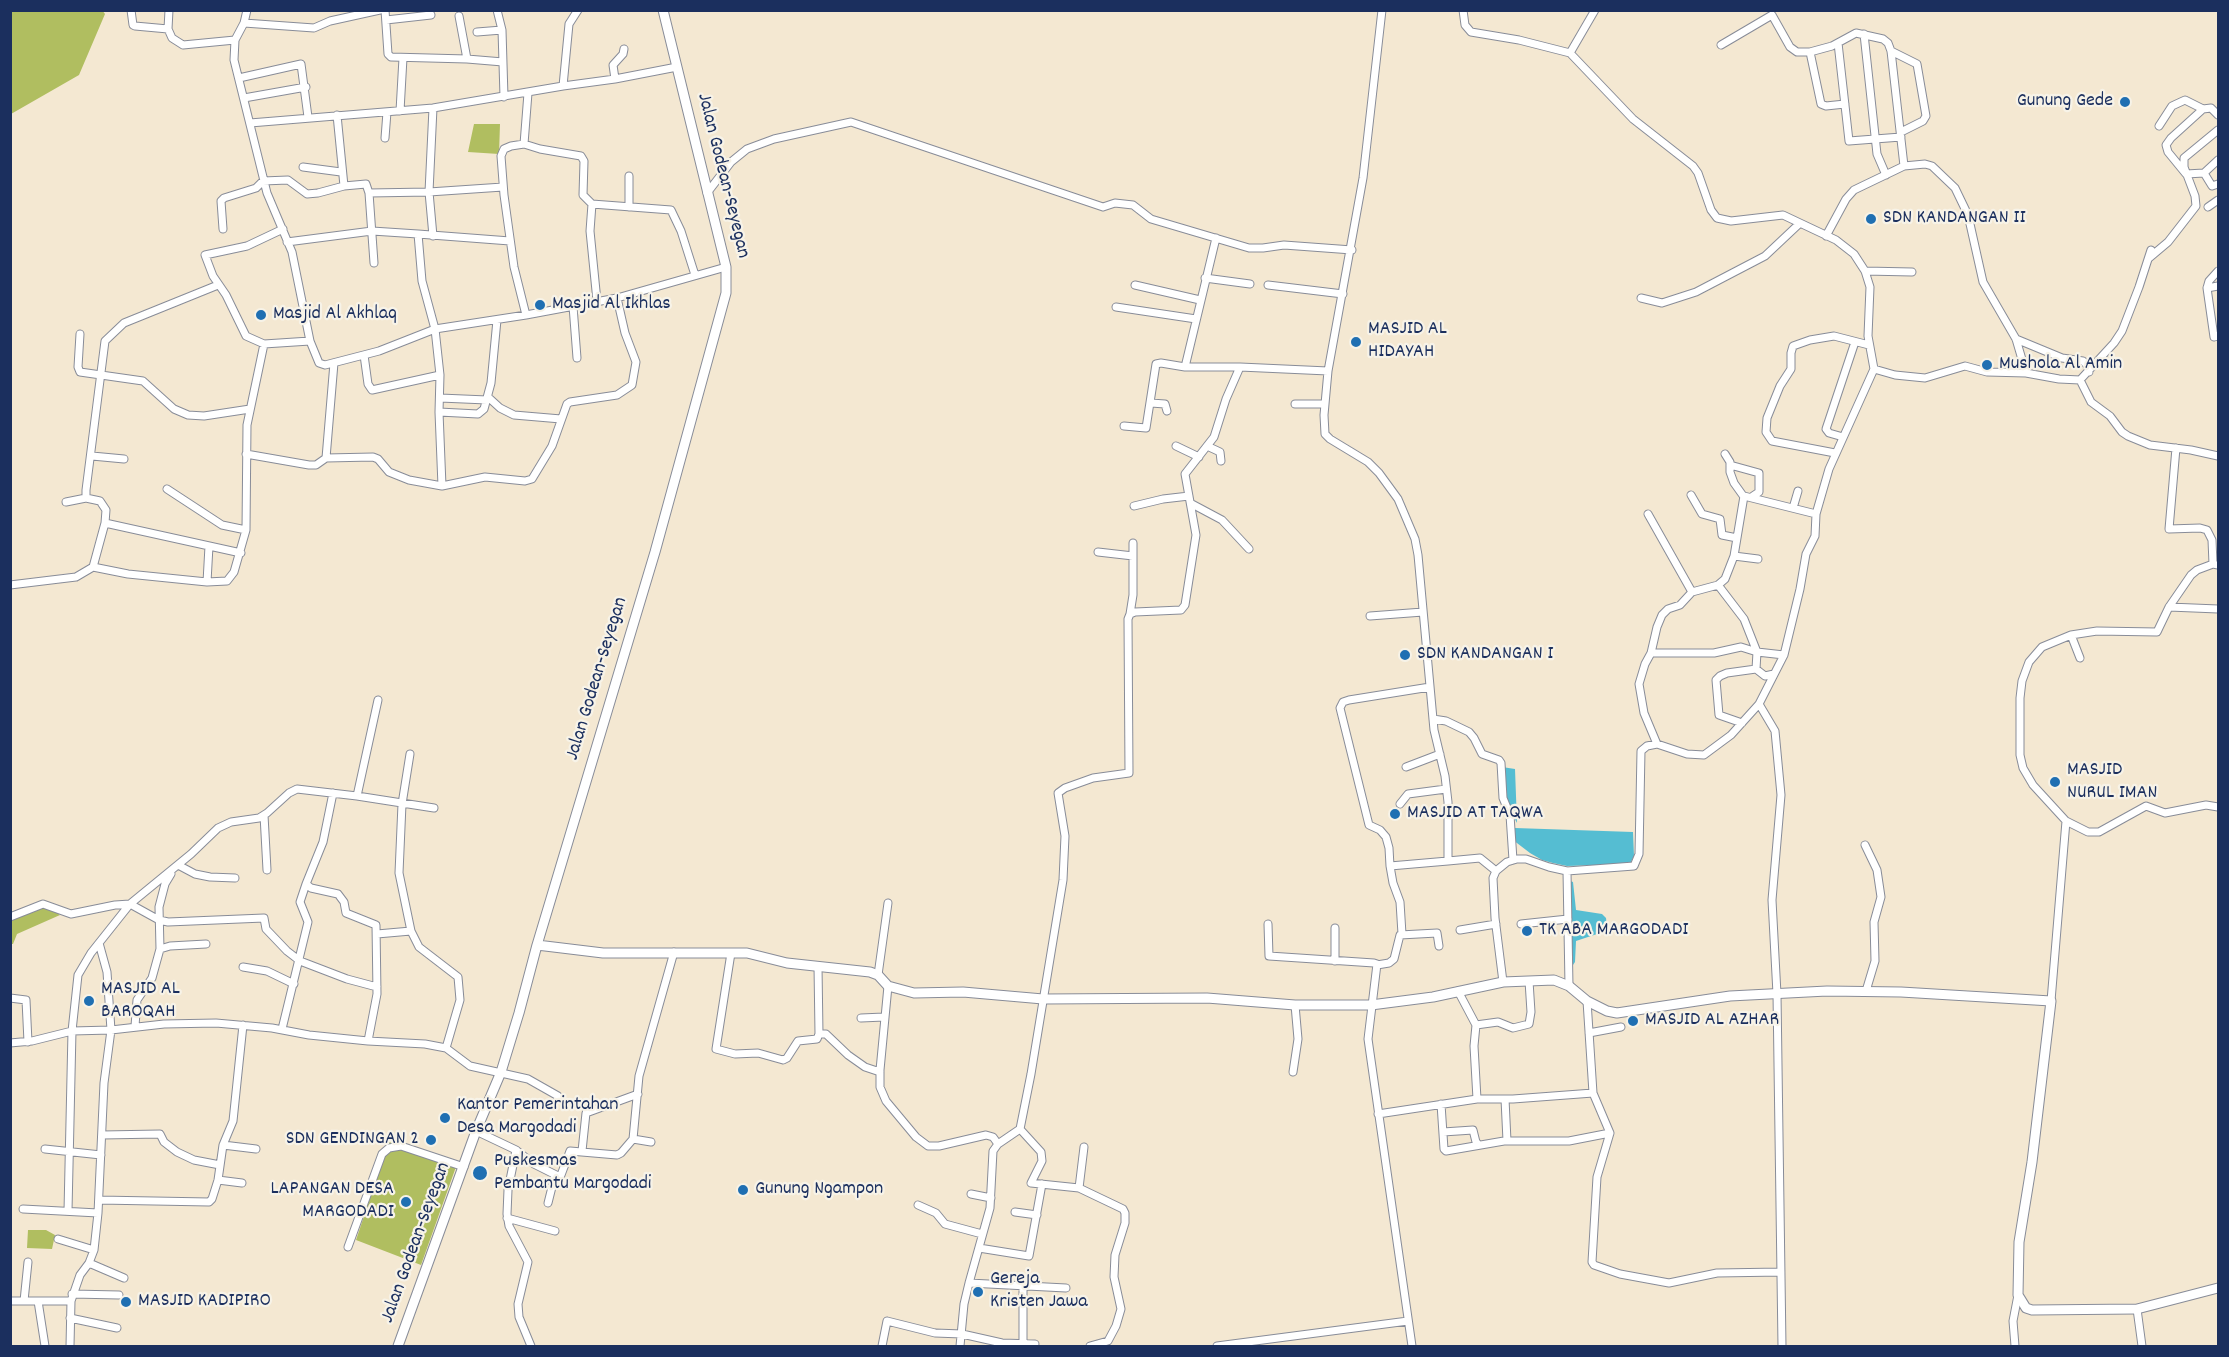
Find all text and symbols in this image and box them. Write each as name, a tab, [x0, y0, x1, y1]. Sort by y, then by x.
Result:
place label: Gunung Gede	[2017, 90, 2113, 114]
street label: Jalan Godean-Seyegan	[690, 91, 754, 261]
marker: Gunung Gede	[2118, 95, 2132, 109]
place label: SDN KANDANGAN II	[1883, 207, 2026, 231]
marker: SDN KANDANGAN II	[1864, 212, 1878, 226]
place label: Masjid Al Ikhlas	[552, 293, 671, 317]
marker: Masjid Al Ikhlas	[533, 298, 547, 312]
place label: Masjid Al Akhlaq	[273, 303, 397, 327]
marker: Masjid Al Akhlaq	[254, 308, 268, 322]
place label: MASJID AL HIDAYAH	[1368, 318, 1447, 365]
marker: MASJID AL HIDAYAH	[1349, 335, 1363, 349]
place label: Mushola Al Amin	[1999, 353, 2122, 377]
marker: Mushola Al Amin	[1980, 358, 1994, 372]
street label: Jalan Godean-Seyegan	[562, 595, 634, 763]
place label: SDN KANDANGAN I	[1417, 643, 1553, 667]
marker: SDN KANDANGAN I	[1398, 648, 1412, 662]
place label: MASJID NURUL IMAN	[2067, 759, 2157, 806]
marker: MASJID NURUL IMAN	[2048, 775, 2062, 789]
place label: MASJID AT TAQWA	[1407, 802, 1543, 826]
marker: MASJID AT TAQWA	[1388, 807, 1402, 821]
place label: TK ABA MARGODADI	[1539, 919, 1688, 943]
marker: TK ABA MARGODADI	[1520, 924, 1534, 938]
place label: MASJID AL BAROQAH	[101, 978, 180, 1025]
marker: MASJID AL BAROQAH	[82, 994, 96, 1008]
place label: MASJID AL AZHAR	[1645, 1009, 1779, 1033]
marker: MASJID AL AZHAR	[1626, 1014, 1640, 1028]
place label: Kantor Pemerintahan Desa Margodadi	[457, 1094, 618, 1141]
marker: Kantor Pemerintahan Desa Margodadi	[438, 1111, 452, 1125]
place label: SDN GENDINGAN 2	[286, 1128, 419, 1152]
marker: SDN GENDINGAN 2	[424, 1133, 438, 1147]
place label: Puskesmas Pembantu Margodadi	[494, 1150, 651, 1197]
street label: Jalan Godean-Seyegan	[377, 1159, 457, 1327]
marker: Puskesmas Pembantu Margodadi	[471, 1164, 489, 1182]
place label: LAPANGAN DESA MARGODADI	[270, 1178, 394, 1225]
place label: Gunung Ngampon	[755, 1178, 883, 1202]
marker: Gunung Ngampon	[736, 1183, 750, 1197]
marker: LAPANGAN DESA MARGODADI	[399, 1195, 413, 1209]
place label: Gereja Kristen Jawa	[990, 1268, 1088, 1315]
marker: Gereja Kristen Jawa	[971, 1285, 985, 1299]
place label: MASJID KADIPIRO	[138, 1290, 271, 1314]
marker: MASJID KADIPIRO	[119, 1295, 133, 1309]

